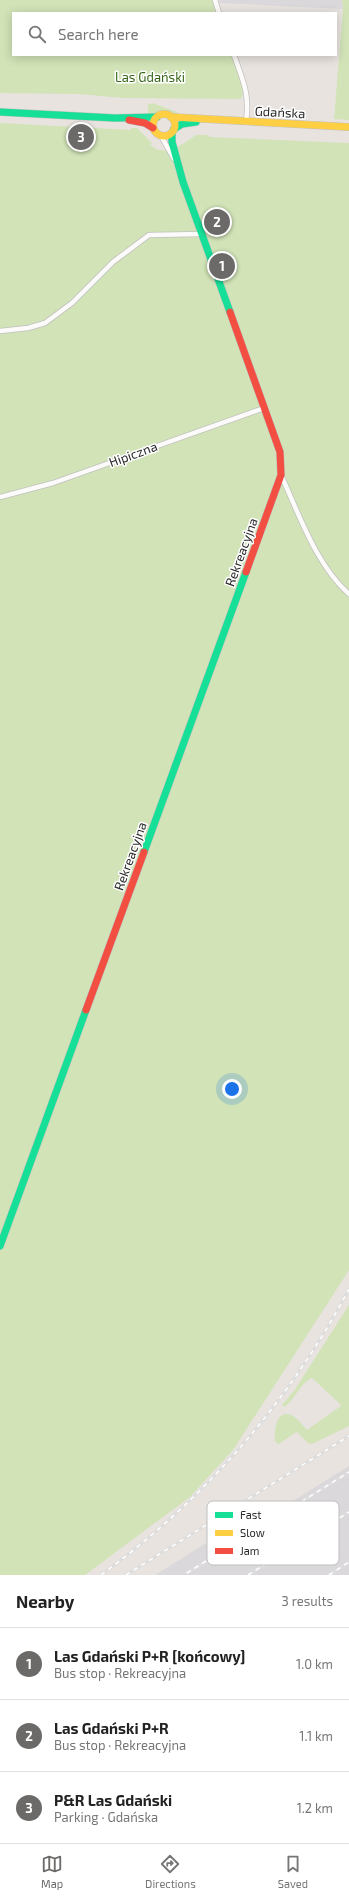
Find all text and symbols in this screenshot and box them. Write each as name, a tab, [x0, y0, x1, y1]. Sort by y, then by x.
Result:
search box	[12, 12, 337, 56]
icon: search	[26, 23, 48, 45]
text: Search here	[58, 25, 139, 43]
park label: Las Gdański	[115, 69, 185, 85]
street label: Gdańska	[254, 103, 306, 121]
pin: 3	[68, 122, 94, 152]
pin: 2	[204, 207, 230, 237]
pin: 1	[209, 251, 235, 281]
street label: Hipiczna	[107, 438, 159, 470]
street label: Rekreacyjna	[221, 515, 261, 589]
street label: Rekreacyjna	[110, 819, 150, 893]
your location	[222, 1079, 242, 1099]
legend	[207, 1501, 339, 1565]
text: Fast	[240, 1508, 262, 1521]
text: Slow	[240, 1526, 265, 1539]
text: Jam	[240, 1544, 259, 1557]
text: Nearby	[16, 1591, 74, 1611]
text: 3 results	[282, 1593, 333, 1609]
text: Las Gdański P+R [końcowy]	[54, 1647, 246, 1665]
text: 1	[26, 1656, 32, 1672]
text: 1.0 km	[296, 1656, 333, 1672]
text: Bus stop · Rekreacyjna	[54, 1665, 186, 1681]
text: Las Gdański P+R	[54, 1719, 169, 1737]
text: 2	[25, 1728, 33, 1744]
text: 1.1 km	[299, 1728, 333, 1744]
text: Bus stop · Rekreacyjna	[54, 1737, 186, 1753]
text: P&R Las Gdański	[54, 1791, 172, 1809]
text: 3	[25, 1800, 33, 1816]
text: 1.2 km	[297, 1800, 333, 1816]
text: Parking · Gdańska	[54, 1809, 158, 1825]
tab: Map	[41, 1853, 63, 1890]
tab: Directions	[145, 1853, 196, 1890]
tab: Saved	[278, 1853, 308, 1890]

